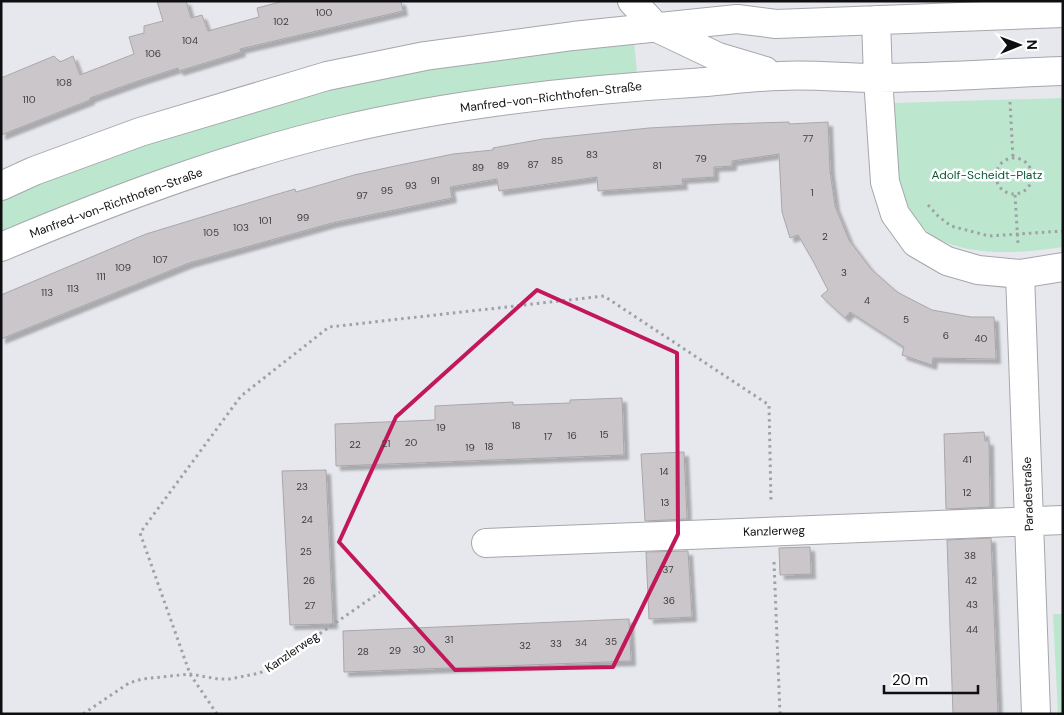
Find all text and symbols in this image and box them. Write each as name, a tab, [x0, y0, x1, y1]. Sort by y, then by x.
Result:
house number: 100	[316, 6, 333, 19]
house number: 102	[273, 15, 289, 28]
north arrow	[994, 20, 1044, 70]
house number: 104	[182, 34, 198, 47]
text: N	[1023, 40, 1041, 50]
house number: 106	[145, 47, 161, 60]
house number: 108	[56, 76, 72, 89]
street label: Manfred-von-Richthofen-Straße	[459, 78, 643, 116]
house number: 110	[22, 93, 36, 106]
house number: 77	[803, 132, 813, 145]
house number: 83	[586, 148, 598, 161]
house number: 79	[695, 152, 707, 165]
house number: 85	[551, 154, 563, 167]
house number: 87	[527, 158, 539, 171]
house number: 89	[497, 159, 509, 172]
house number: 81	[653, 159, 662, 172]
house number: 89	[472, 161, 484, 174]
street label: Manfred-von-Richthofen-Straße	[27, 164, 205, 242]
park label: Adolf-Scheidt-Platz	[932, 167, 1042, 183]
house number: 91	[430, 174, 440, 187]
house number: 93	[405, 179, 417, 192]
house number: 95	[381, 184, 393, 197]
house number: 1	[810, 186, 814, 199]
house number: 97	[356, 189, 368, 202]
house number: 99	[297, 211, 309, 224]
house number: 101	[258, 214, 272, 227]
house number: 103	[233, 221, 249, 234]
house number: 105	[203, 226, 219, 239]
house number: 2	[822, 230, 828, 243]
house number: 107	[152, 253, 168, 266]
house number: 109	[115, 261, 131, 274]
house number: 3	[841, 266, 847, 279]
house number: 111	[96, 270, 106, 283]
house number: 113	[67, 282, 79, 295]
house number: 113	[41, 286, 53, 299]
house number: 4	[864, 294, 870, 307]
house number: 5	[903, 313, 909, 326]
house number: 6	[943, 329, 949, 342]
house number: 40	[975, 332, 988, 345]
house number: 18	[511, 419, 521, 432]
house number: 19	[436, 421, 446, 434]
house number: 15	[599, 428, 609, 441]
house number: 16	[567, 429, 577, 442]
house number: 17	[544, 430, 552, 443]
house number: 20	[405, 436, 417, 449]
house number: 21	[382, 437, 390, 450]
house number: 22	[349, 438, 361, 451]
house number: 18	[484, 440, 494, 453]
house number: 19	[465, 441, 475, 454]
house number: 41	[962, 453, 972, 466]
street label: Paradestraße	[1019, 456, 1037, 532]
house number: 14	[659, 465, 669, 478]
house number: 23	[296, 480, 308, 493]
house number: 12	[963, 486, 972, 499]
house number: 13	[660, 496, 670, 509]
house number: 24	[301, 513, 313, 526]
street label: Kanzlerweg	[743, 522, 806, 540]
house number: 25	[300, 545, 312, 558]
house number: 38	[964, 549, 976, 562]
house number: 37	[662, 563, 674, 576]
house number: 26	[303, 574, 315, 587]
house number: 42	[965, 574, 977, 587]
house number: 36	[663, 594, 675, 607]
house number: 43	[966, 598, 978, 611]
house number: 27	[305, 599, 315, 612]
house number: 44	[966, 623, 978, 636]
street label: Kanzlerweg	[262, 628, 322, 676]
house number: 31	[445, 633, 453, 646]
house number: 35	[605, 635, 617, 648]
house number: 34	[575, 636, 587, 649]
house number: 33	[550, 637, 562, 650]
house number: 32	[519, 639, 531, 652]
house number: 30	[413, 643, 426, 656]
house number: 29	[389, 644, 401, 657]
house number: 28	[357, 645, 369, 658]
scale bar	[884, 662, 978, 694]
text: 20 m	[892, 670, 928, 690]

